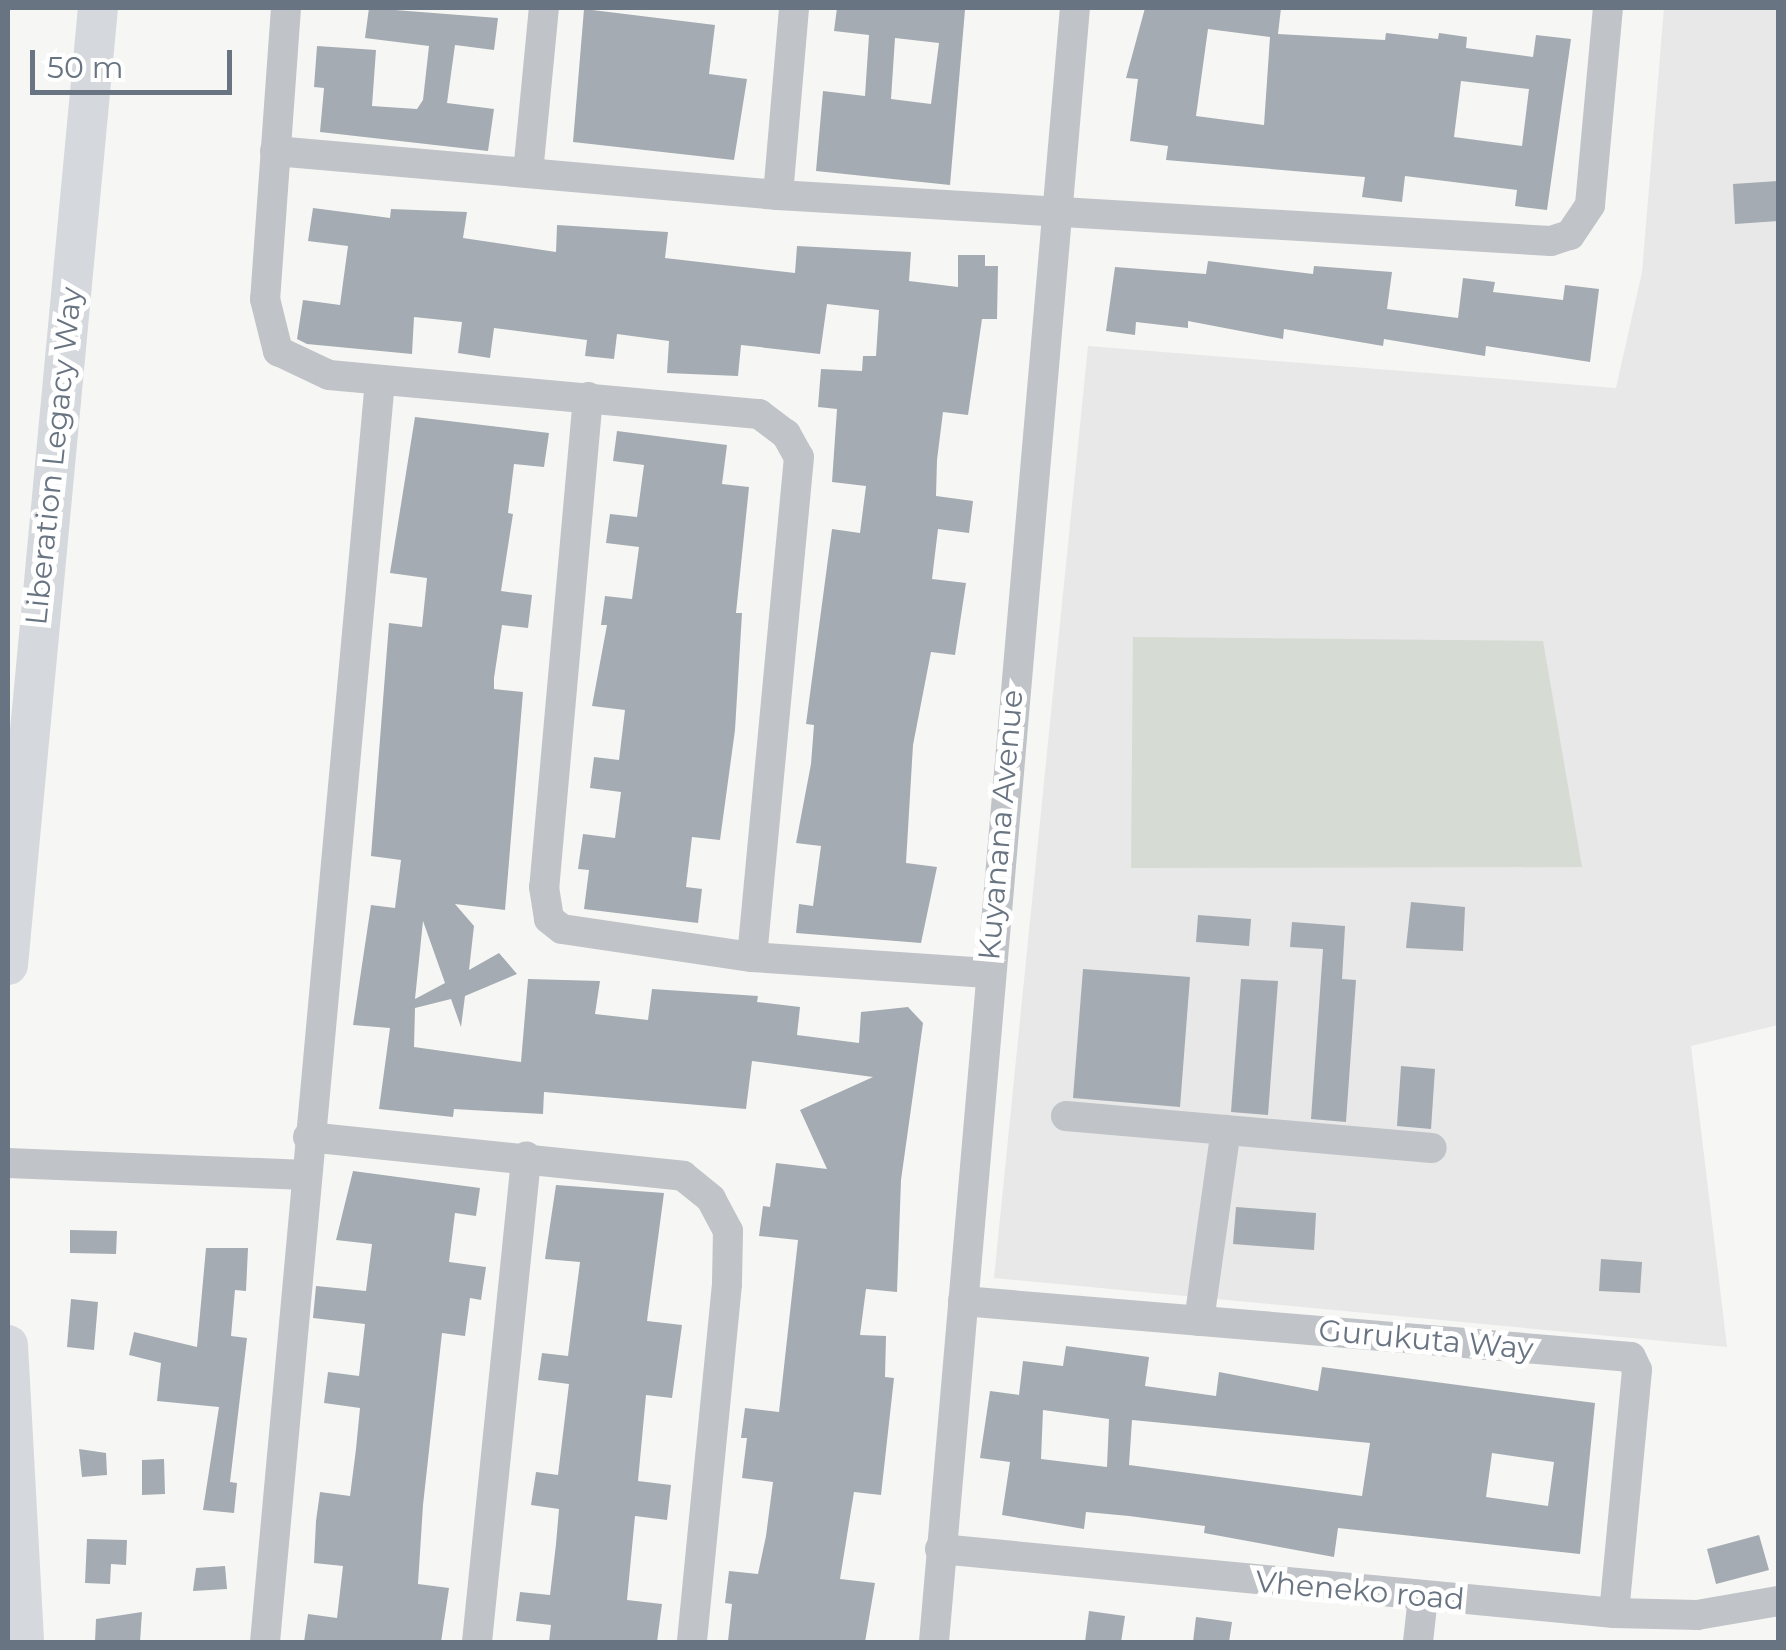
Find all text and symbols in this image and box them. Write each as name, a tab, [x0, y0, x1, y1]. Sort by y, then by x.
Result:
scale bar	[35, 30, 238, 92]
text: 50 m	[47, 49, 124, 86]
street label: Liberation Legacy Way	[18, 285, 90, 627]
street label: Kuyanana Avenue	[971, 688, 1031, 962]
street label: Gurukuta Way	[1317, 1313, 1535, 1367]
street label: Vheneko road	[1254, 1564, 1466, 1618]

